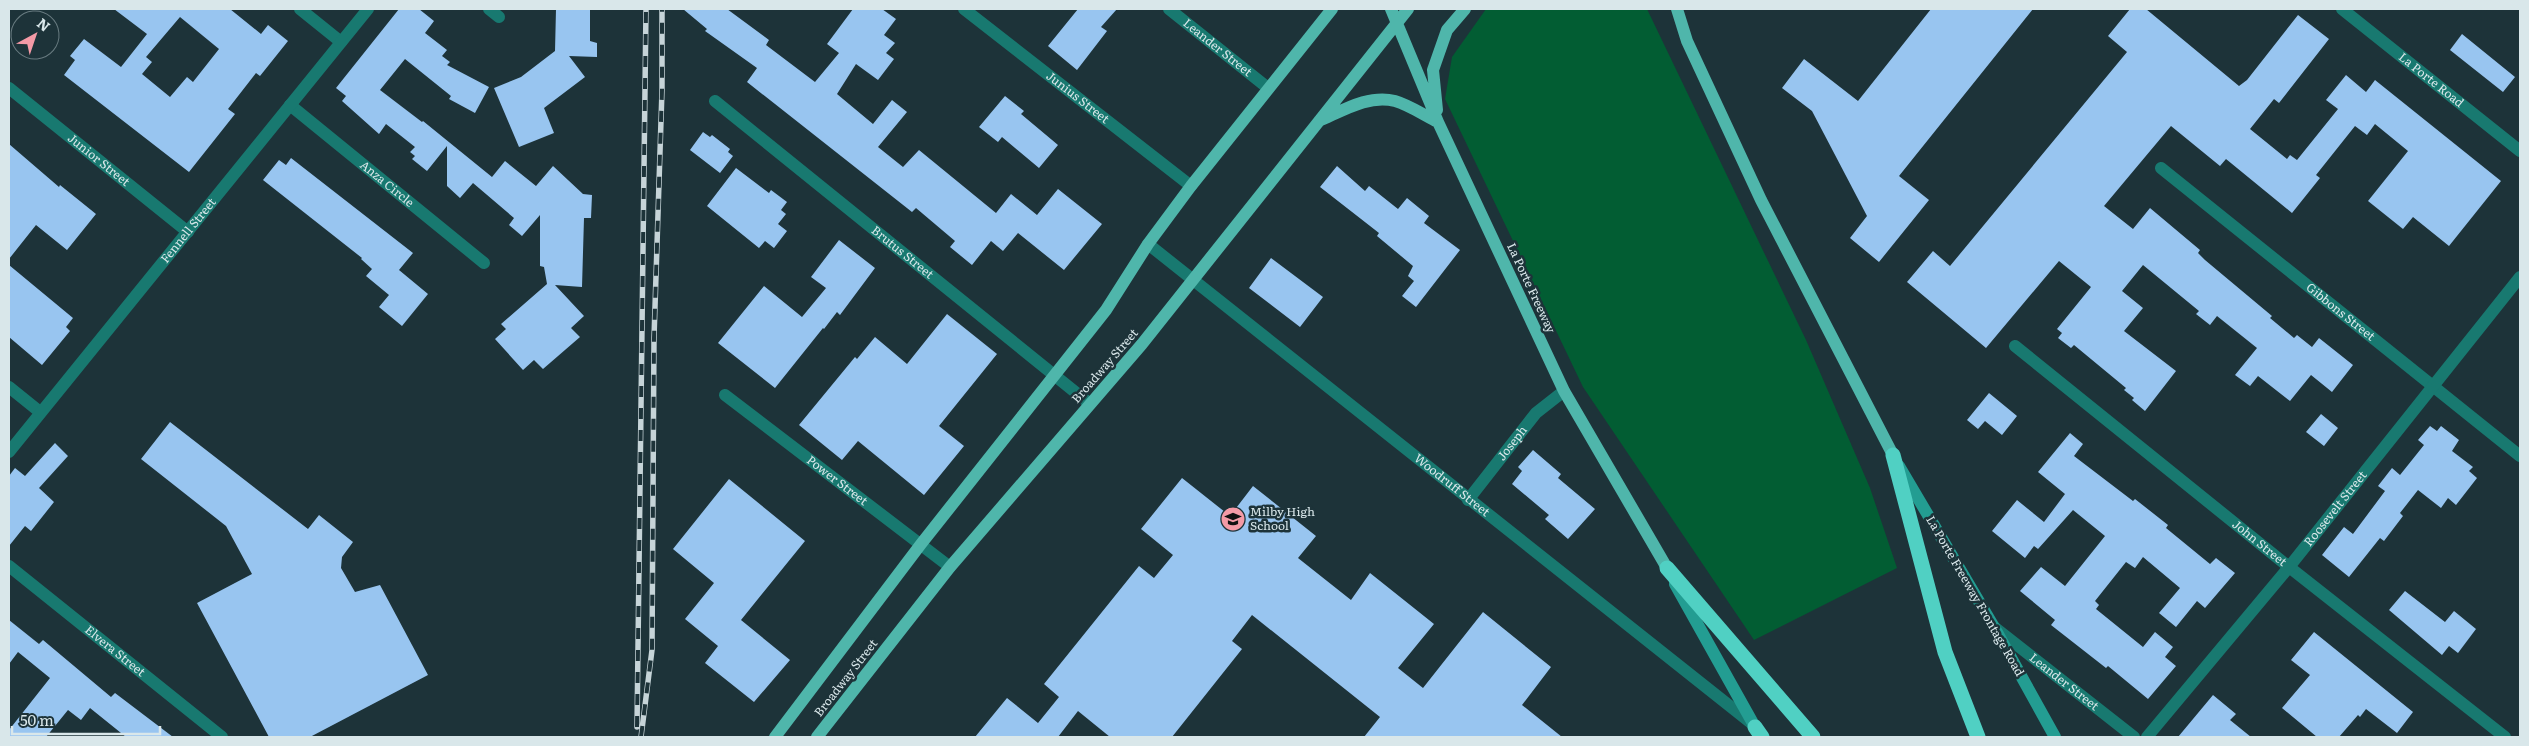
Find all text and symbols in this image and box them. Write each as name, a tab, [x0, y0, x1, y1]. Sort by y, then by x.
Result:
north arrow	[10, 10, 60, 60]
text: N	[33, 13, 55, 36]
street label: Leander Street	[1180, 14, 1257, 80]
street label: La Porte Road	[2395, 48, 2469, 111]
street label: Junius Street	[1043, 66, 1114, 127]
street label: Junior Street	[64, 129, 134, 190]
street label: Anza Circle	[357, 156, 419, 211]
street label: Fennell Street	[156, 193, 220, 267]
street label: Brutus Street	[868, 221, 938, 282]
street label: La Porte Freeway	[1503, 239, 1561, 336]
street label: Gibbons Street	[2303, 278, 2380, 345]
street label: Broadway Street	[1067, 324, 1142, 407]
street label: Joseph	[1492, 421, 1531, 464]
street label: Woodruff Street	[1411, 449, 1494, 520]
street label: Power Street	[803, 451, 872, 509]
street label: Roosevelt Street	[2299, 466, 2370, 550]
place label: Milby High School	[1250, 502, 1315, 534]
school or university icon: Milby High School	[1220, 506, 1246, 532]
street label: La Porte Freeway Frontage Road	[1922, 512, 2030, 680]
street label: John Street	[2229, 515, 2291, 570]
street label: Elvera Street	[82, 620, 150, 680]
street label: Broadway Street	[809, 635, 881, 720]
street label: Leander Street	[2026, 648, 2103, 714]
scale bar	[12, 704, 160, 736]
text: 50 m	[20, 708, 54, 731]

